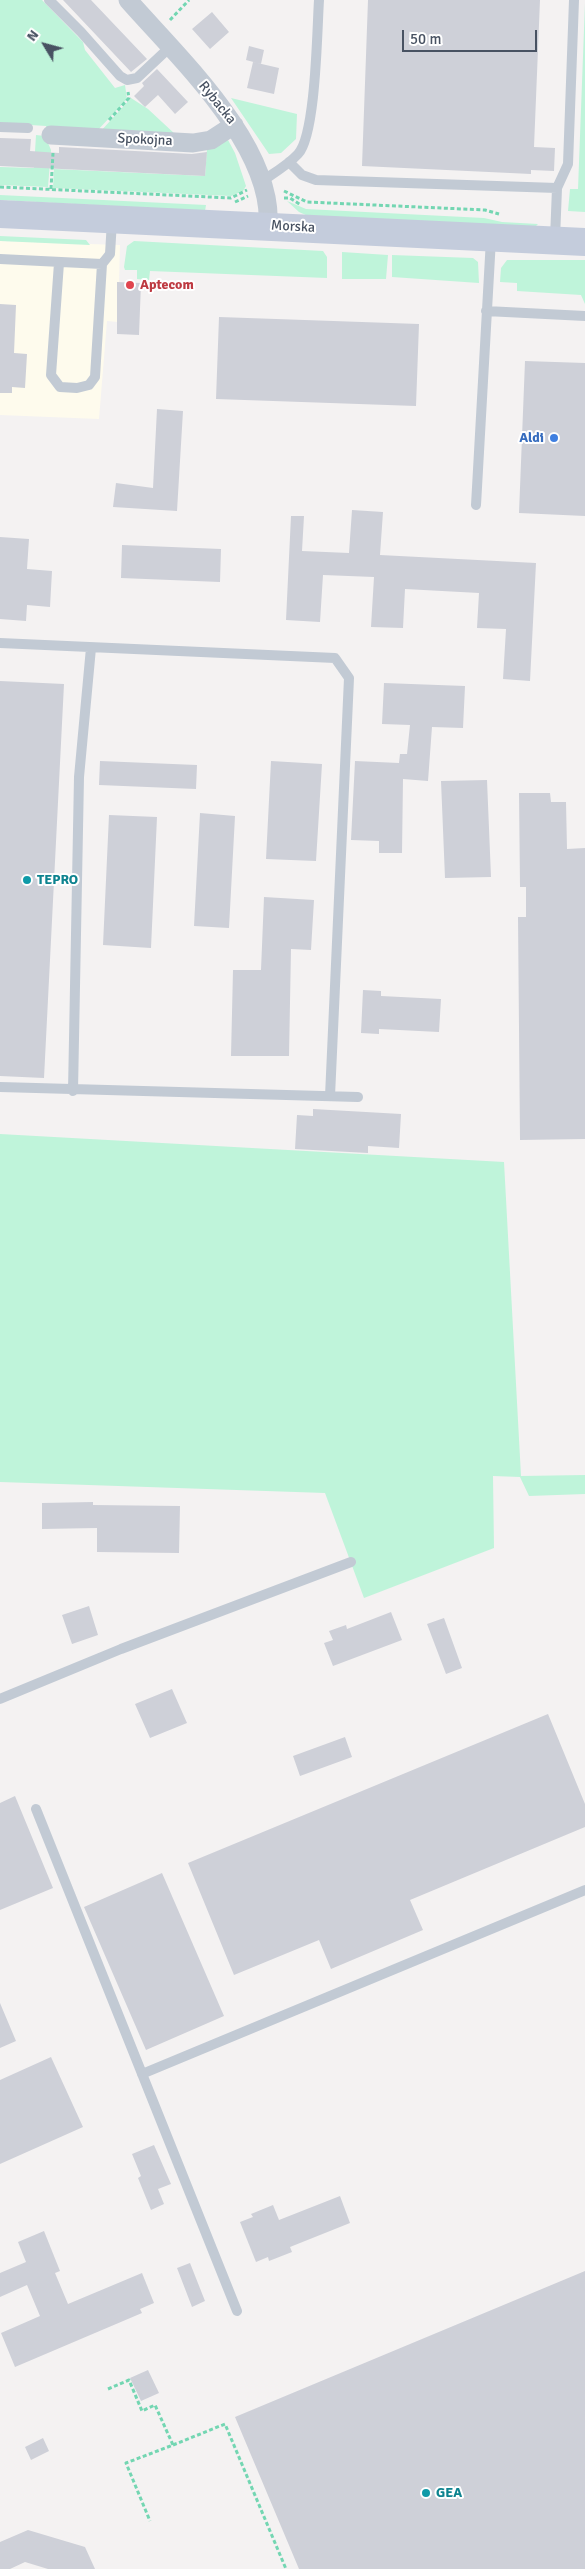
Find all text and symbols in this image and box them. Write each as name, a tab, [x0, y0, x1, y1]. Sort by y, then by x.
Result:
north arrow	[20, 20, 70, 70]
scale bar	[405, 20, 540, 52]
text: N	[23, 27, 42, 45]
text: 50 m	[410, 30, 441, 48]
street label: Rybacka	[195, 78, 239, 128]
street label: Spokojna	[117, 130, 173, 150]
street label: Morska	[271, 217, 315, 237]
place label: Aptecom	[140, 277, 194, 293]
marker: Aptecom	[124, 279, 136, 291]
place label: Aldi	[519, 430, 544, 446]
marker: Aldi	[548, 432, 560, 444]
place label: TEPRO	[37, 872, 78, 888]
marker: TEPRO	[21, 874, 33, 886]
place label: GEA	[436, 2485, 462, 2501]
marker: GEA	[420, 2487, 432, 2499]

